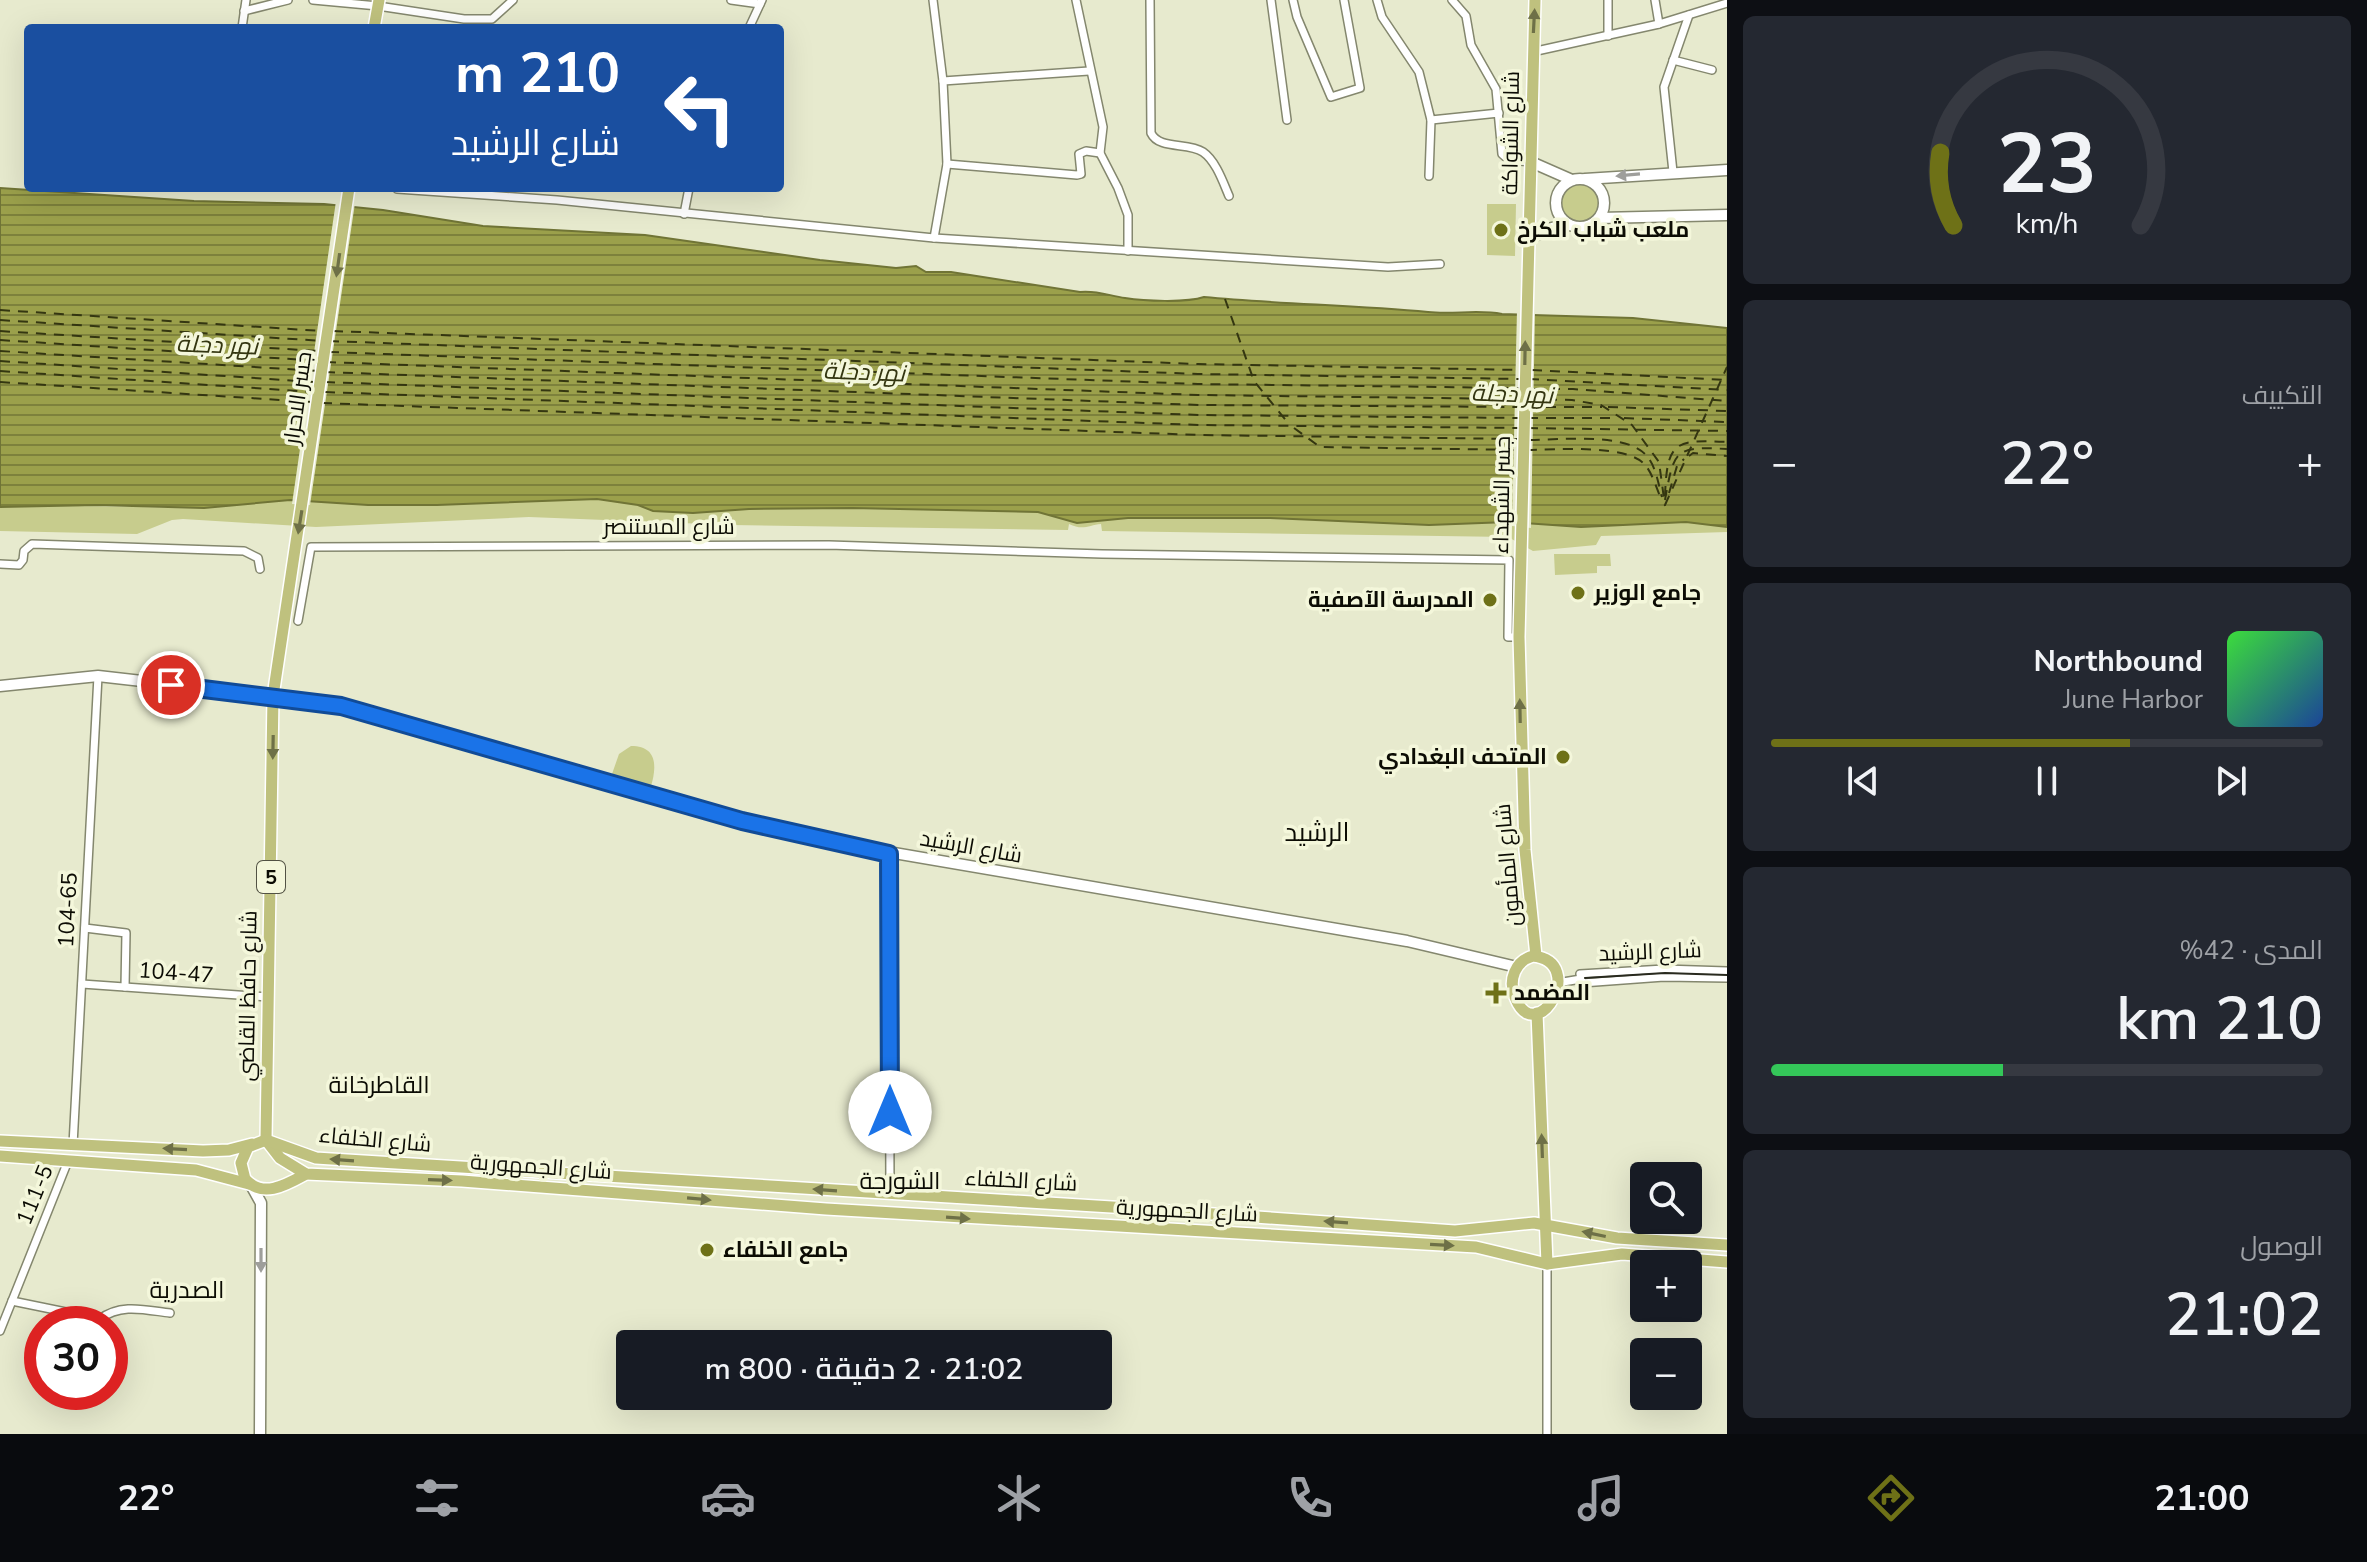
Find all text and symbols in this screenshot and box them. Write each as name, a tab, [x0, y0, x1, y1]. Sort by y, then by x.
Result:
one-way arrow	[1527, 8, 1540, 33]
text: 210 m	[455, 35, 620, 112]
icon: left	[648, 56, 752, 160]
street label: شارع الشواكة	[1495, 71, 1527, 195]
text: 23	[1997, 107, 2097, 220]
text: شارع الرشيد	[451, 119, 620, 168]
one-way arrow	[1615, 169, 1640, 182]
text: km/h	[2016, 204, 2078, 243]
place label: ملعب شباب الكرخ	[1517, 215, 1689, 245]
marker: ملعب شباب الكرخ	[1492, 221, 1510, 239]
one-way arrow	[331, 253, 344, 278]
water label: نهر دجلة	[176, 328, 261, 363]
one-way arrow	[1519, 340, 1531, 365]
street label: جسر الاحرار	[276, 350, 319, 448]
water label: نهر دجلة	[823, 355, 908, 390]
water label: نهر دجلة	[1471, 377, 1556, 412]
text: التكييف	[2241, 378, 2323, 413]
text: 22°	[2000, 423, 2094, 505]
text: −	[1771, 434, 1797, 494]
text: +	[2297, 434, 2323, 494]
street label: جسر الشهداء	[1486, 436, 1518, 554]
one-way arrow	[293, 510, 306, 535]
street label: شارع المستنصر	[601, 512, 735, 542]
place label: جامع الوزير	[1593, 578, 1701, 608]
marker: جامع الوزير	[1569, 584, 1587, 602]
place label: المدرسة الآصفية	[1308, 585, 1474, 615]
marker: المدرسة الآصفية	[1481, 591, 1499, 609]
text: Northbound	[2033, 641, 2203, 682]
pin	[137, 651, 205, 719]
icon: arrive	[149, 663, 193, 707]
text: June Harbor	[2063, 682, 2203, 717]
one-way arrow	[1514, 698, 1526, 723]
one-way arrow	[266, 735, 279, 760]
place label: المتحف البغدادي	[1378, 742, 1547, 774]
marker: المتحف البغدادي	[1554, 748, 1572, 766]
icon: previous	[1841, 759, 1885, 803]
icon: pause	[2025, 759, 2069, 803]
icon: next	[2209, 759, 2253, 803]
street label: شارع المأمون	[1488, 802, 1528, 928]
district label: الرشيد	[1284, 815, 1350, 850]
street label: شارع الرشيد	[918, 823, 1024, 871]
road number: 5	[257, 861, 285, 893]
street label: 104-65	[51, 872, 85, 948]
street label: شارع حافظ القاضي	[232, 910, 265, 1082]
text: المدى · 42%	[2179, 933, 2323, 968]
street label: شارع الرشيد	[1598, 935, 1702, 969]
street label: 104-47	[137, 955, 215, 991]
place label: المضمد	[1514, 978, 1590, 1008]
text: 210 km	[2116, 978, 2323, 1060]
marker: المضمد	[1485, 982, 1507, 1004]
district label: القاطرخانة	[328, 1069, 430, 1101]
position arrow	[848, 1070, 932, 1154]
street label: شارع الخلفاء	[318, 1120, 432, 1160]
one-way arrow	[1536, 1133, 1549, 1158]
one-way arrow	[162, 1143, 187, 1156]
street label: شارع الجمهورية	[469, 1147, 613, 1187]
one-way arrow	[329, 1153, 354, 1166]
street label: 111-5	[9, 1161, 61, 1229]
map controls	[1630, 1162, 1702, 1410]
button: search	[1630, 1162, 1702, 1234]
street label: شارع الخلفاء	[964, 1163, 1078, 1199]
district label: الشورجة	[859, 1165, 941, 1197]
one-way arrow	[428, 1173, 453, 1186]
one-way arrow	[812, 1183, 837, 1196]
street label: شارع الجمهورية	[1115, 1192, 1259, 1230]
one-way arrow	[687, 1193, 712, 1206]
one-way arrow	[946, 1212, 971, 1225]
one-way arrow	[1323, 1215, 1348, 1228]
one-way arrow	[1581, 1227, 1606, 1240]
text: الوصول	[2240, 1229, 2323, 1264]
place label: جامع الخلفاء	[723, 1235, 848, 1265]
one-way arrow	[1430, 1239, 1455, 1252]
marker: جامع الخلفاء	[698, 1241, 716, 1259]
one-way arrow	[255, 1248, 267, 1273]
button: +	[1630, 1250, 1702, 1322]
district label: الصدرية	[150, 1274, 224, 1306]
text: 21:02	[2165, 1274, 2323, 1356]
speed limit sign: 30	[24, 1306, 128, 1410]
button: −	[1630, 1338, 1702, 1410]
text: 21:02 · 2 دقيقة · 800 m	[705, 1349, 1023, 1390]
icon: filters	[409, 1470, 465, 1526]
icon: car	[700, 1470, 756, 1526]
icon: climate	[991, 1470, 1047, 1526]
icon: phone	[1282, 1470, 1338, 1526]
icon: music	[1573, 1470, 1629, 1526]
icon: directions	[1863, 1470, 1919, 1526]
text: 22°	[117, 1474, 174, 1523]
text: 21:00	[2154, 1474, 2250, 1523]

